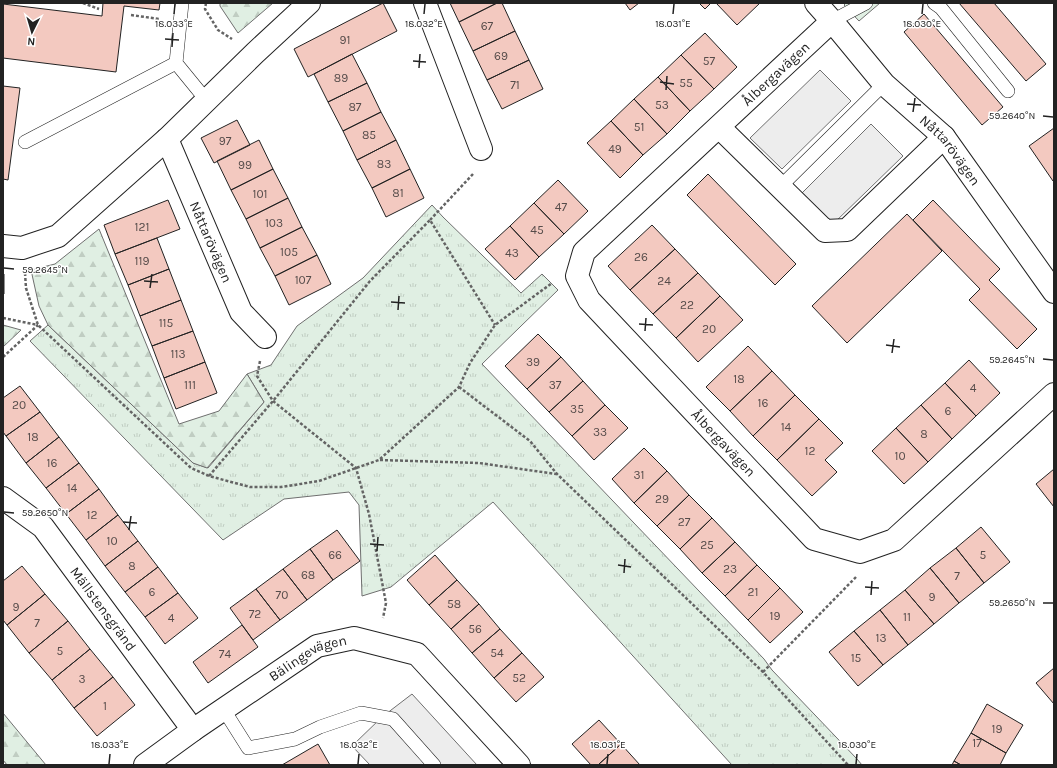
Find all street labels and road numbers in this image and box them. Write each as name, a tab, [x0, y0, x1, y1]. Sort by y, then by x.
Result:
street label: Ålbergavägen	[739, 38, 813, 110]
street label: Nåttarövägen	[917, 111, 984, 189]
street label: Nåttarövägen	[186, 199, 236, 285]
street label: Ålbergavägen	[688, 406, 759, 480]
street label: Mällstensgränd	[67, 563, 140, 654]
street label: Bälingevägen	[266, 631, 348, 685]

